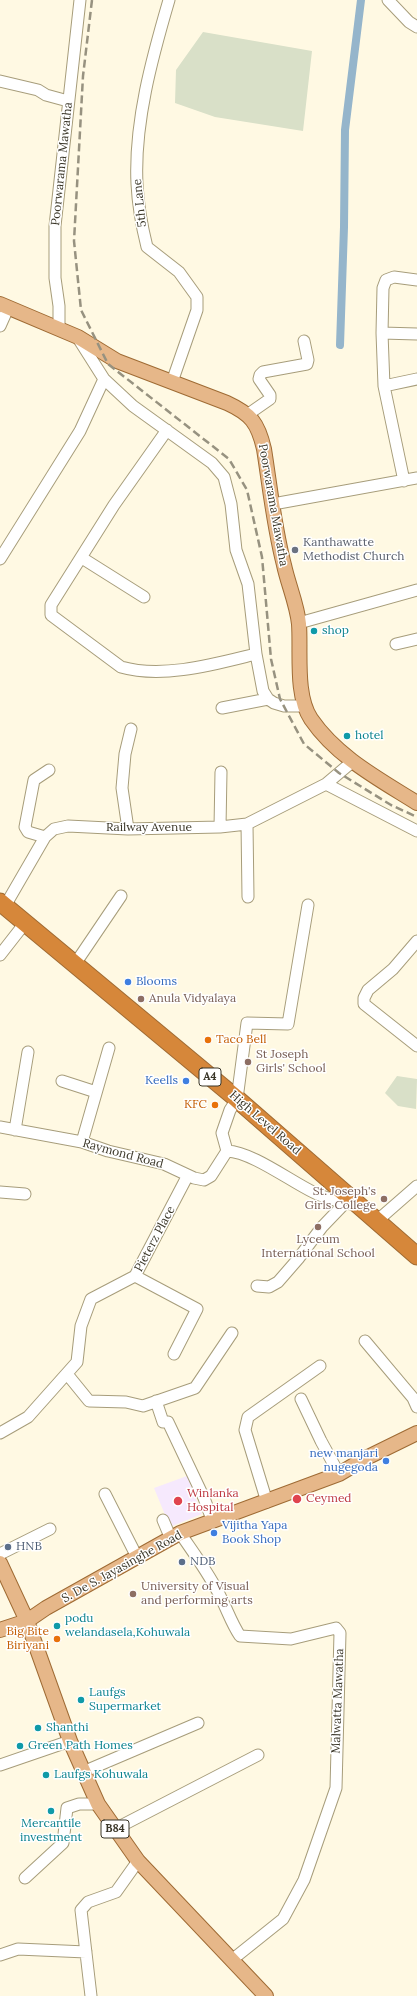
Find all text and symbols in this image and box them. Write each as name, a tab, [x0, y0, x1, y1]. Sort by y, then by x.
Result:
street label: Poorwarama Mawatha	[48, 101, 76, 227]
street label: 5th Lane	[130, 178, 150, 228]
street label: Poorwarama Mawatha	[255, 443, 291, 567]
place label: Kanthawatte Methodist Church	[303, 536, 405, 564]
marker: Kanthawatte Methodist Church	[290, 545, 300, 555]
place label: shop	[322, 624, 349, 638]
marker: shop	[309, 626, 319, 636]
place label: hotel	[355, 729, 384, 743]
marker: hotel	[342, 731, 352, 741]
street label: Railway Avenue	[106, 821, 192, 835]
place label: Blooms	[136, 975, 177, 989]
marker: Blooms	[123, 977, 133, 987]
place label: Anula Vidyalaya	[149, 992, 236, 1006]
marker: Anula Vidyalaya	[136, 994, 146, 1004]
place label: Taco Bell	[216, 1033, 267, 1047]
marker: Taco Bell	[203, 1035, 213, 1045]
place label: St Joseph Girls' School	[256, 1048, 326, 1076]
marker: St Joseph Girls' School	[243, 1057, 253, 1067]
road number: A4	[199, 1068, 221, 1086]
place label: Keells	[145, 1074, 178, 1088]
marker: Keells	[181, 1076, 191, 1086]
street label: High Level Road	[226, 1088, 304, 1158]
place label: KFC	[184, 1098, 207, 1112]
marker: KFC	[210, 1100, 220, 1110]
street label: Raymond Road	[81, 1136, 165, 1172]
place label: St. Joseph's Girls College	[305, 1185, 376, 1213]
marker: St. Joseph's Girls College	[379, 1194, 389, 1204]
street label: Pieterz Place	[132, 1204, 178, 1274]
marker: Lyceum International School	[313, 1222, 323, 1232]
place label: Lyceum International School	[261, 1233, 375, 1261]
place label: new manjari nugegoda	[309, 1447, 378, 1475]
marker: new manjari nugegoda	[381, 1456, 391, 1466]
place label: Winlanka Hospital	[187, 1487, 239, 1515]
place label: Ceymed	[306, 1492, 352, 1506]
marker: Ceymed	[291, 1493, 303, 1505]
marker: Winlanka Hospital	[172, 1495, 184, 1507]
place label: Vijitha Yapa Book Shop	[222, 1519, 287, 1547]
street label: S. De S. Jayasinghe Road	[59, 1528, 185, 1606]
marker: Vijitha Yapa Book Shop	[209, 1528, 219, 1538]
place label: HNB	[16, 1540, 42, 1554]
marker: HNB	[3, 1542, 13, 1552]
place label: NDB	[190, 1555, 215, 1569]
marker: NDB	[177, 1557, 187, 1567]
place label: University of Visual and performing arts	[141, 1580, 253, 1608]
marker: University of Visual and performing arts	[128, 1589, 138, 1599]
place label: podu welandasela,Kohuwala	[65, 1612, 190, 1640]
marker: podu welandasela,Kohuwala	[52, 1621, 62, 1631]
place label: Big Bite Biriyani	[6, 1625, 49, 1653]
marker: Big Bite Biriyani	[52, 1634, 62, 1644]
street label: Malwatta Mawatha	[329, 1648, 347, 1754]
place label: Laufgs Supermarket	[89, 1686, 161, 1714]
marker: Laufgs Supermarket	[76, 1695, 86, 1705]
place label: Shanthi	[46, 1721, 89, 1735]
marker: Shanthi	[33, 1723, 43, 1733]
place label: Green Path Homes	[28, 1739, 133, 1753]
marker: Green Path Homes	[15, 1741, 25, 1751]
place label: Laufgs Kohuwala	[54, 1768, 148, 1782]
marker: Laufgs Kohuwala	[41, 1770, 51, 1780]
marker: Mercantile investment	[46, 1806, 56, 1816]
place label: Mercantile investment	[20, 1817, 82, 1845]
road number: B84	[101, 1820, 129, 1838]

